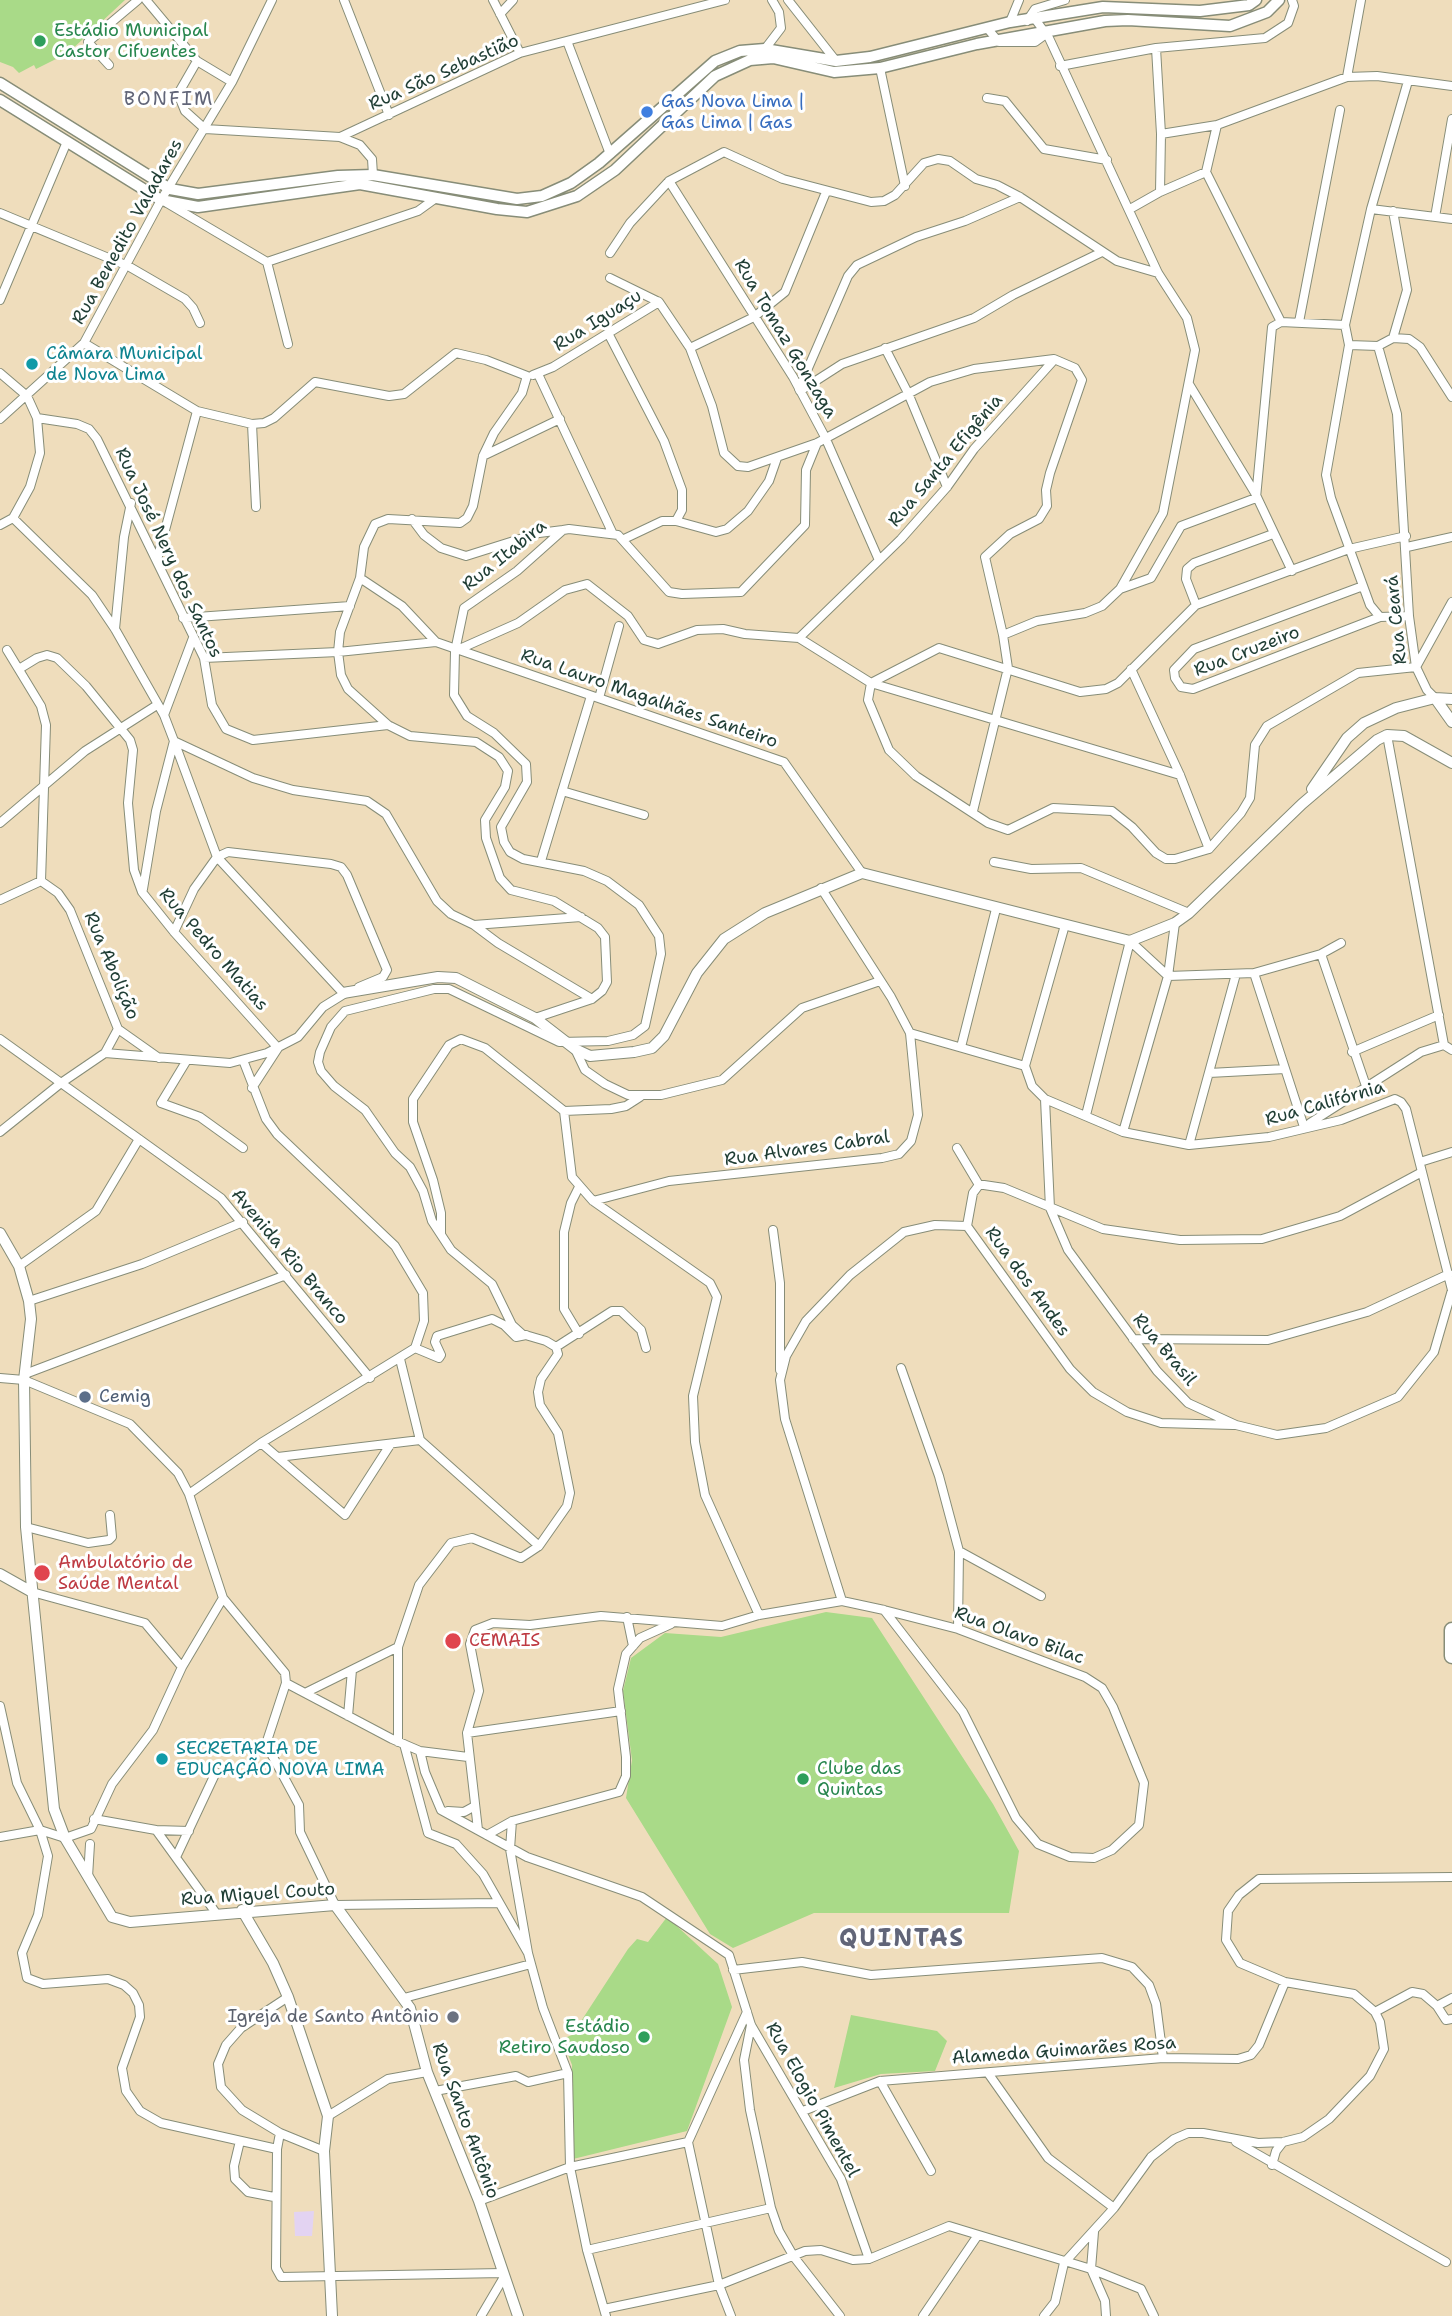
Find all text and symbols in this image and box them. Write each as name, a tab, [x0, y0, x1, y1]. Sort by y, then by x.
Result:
place label: Estádio Municipal Castor Cifuentes	[54, 20, 209, 62]
street label: Rua São Sebastião	[366, 30, 522, 116]
marker: Estádio Municipal Castor Cifuentes	[32, 33, 48, 49]
district label: BONFIM	[125, 89, 213, 111]
place label: Gas Nova Lima | Gas Lima | Gas	[661, 91, 804, 134]
marker: Gas Nova Lima | Gas Lima | Gas	[639, 104, 655, 120]
street label: Rua Benedito Valadares	[68, 136, 188, 328]
street label: Rua Tomaz Gonzaga	[729, 256, 841, 422]
street label: Rua Iguaçu	[550, 285, 646, 357]
place label: Câmara Municipal de Nova Lima	[46, 343, 203, 386]
marker: Câmara Municipal de Nova Lima	[24, 356, 40, 372]
street label: Rua Santa Efigênia	[884, 390, 1008, 532]
street label: Rua José Nery dos Santos	[110, 445, 226, 661]
street label: Rua Itabira	[459, 516, 551, 596]
street label: Rua Ceará	[1382, 574, 1412, 666]
street label: Rua Cruzeiro	[1191, 622, 1303, 682]
street label: Rua Lauro Magalhães Santeiro	[518, 645, 780, 753]
street label: Rua Pedro Matias	[154, 884, 272, 1016]
street label: Rua Abolição	[79, 909, 143, 1023]
street label: Rua Califórnia	[1263, 1077, 1387, 1131]
street label: Rua Alvares Cabral	[723, 1127, 891, 1171]
street label: Avenida Rio Branco	[226, 1185, 352, 1329]
street label: Rua dos Andes	[980, 1223, 1074, 1341]
street label: Rua Brasil	[1128, 1310, 1200, 1390]
place label: Cemig	[99, 1386, 151, 1408]
marker: Cemig	[77, 1389, 93, 1405]
place label: Ambulatório de Saúde Mental	[58, 1552, 193, 1594]
marker: Ambulatório de Saúde Mental	[32, 1563, 52, 1583]
street label: Rua Olavo Bilac	[951, 1603, 1087, 1669]
place label: CEMAIS	[469, 1630, 540, 1652]
marker: CEMAIS	[443, 1631, 463, 1651]
place label: SECRETARIA DE EDUCAÇÃO NOVA LIMA	[176, 1738, 384, 1780]
marker: SECRETARIA DE EDUCAÇÃO NOVA LIMA	[154, 1751, 170, 1767]
place label: Clube das Quintas	[817, 1758, 902, 1800]
marker: Clube das Quintas	[795, 1771, 811, 1787]
street label: Rua Miguel Couto	[180, 1879, 336, 1911]
district label: QUINTAS	[840, 1926, 964, 1954]
place label: Igreja de Santo Antônio	[227, 2006, 439, 2028]
marker: Igreja de Santo Antônio	[445, 2009, 461, 2025]
place label: Estádio Retiro Saudoso	[499, 2016, 630, 2058]
street label: Rua Elogio Pimentel	[760, 2019, 864, 2181]
marker: Estádio Retiro Saudoso	[636, 2029, 652, 2045]
street label: Alameda Guimarães Rosa	[951, 2032, 1177, 2070]
street label: Rua Santo Antônio	[427, 2040, 503, 2202]

